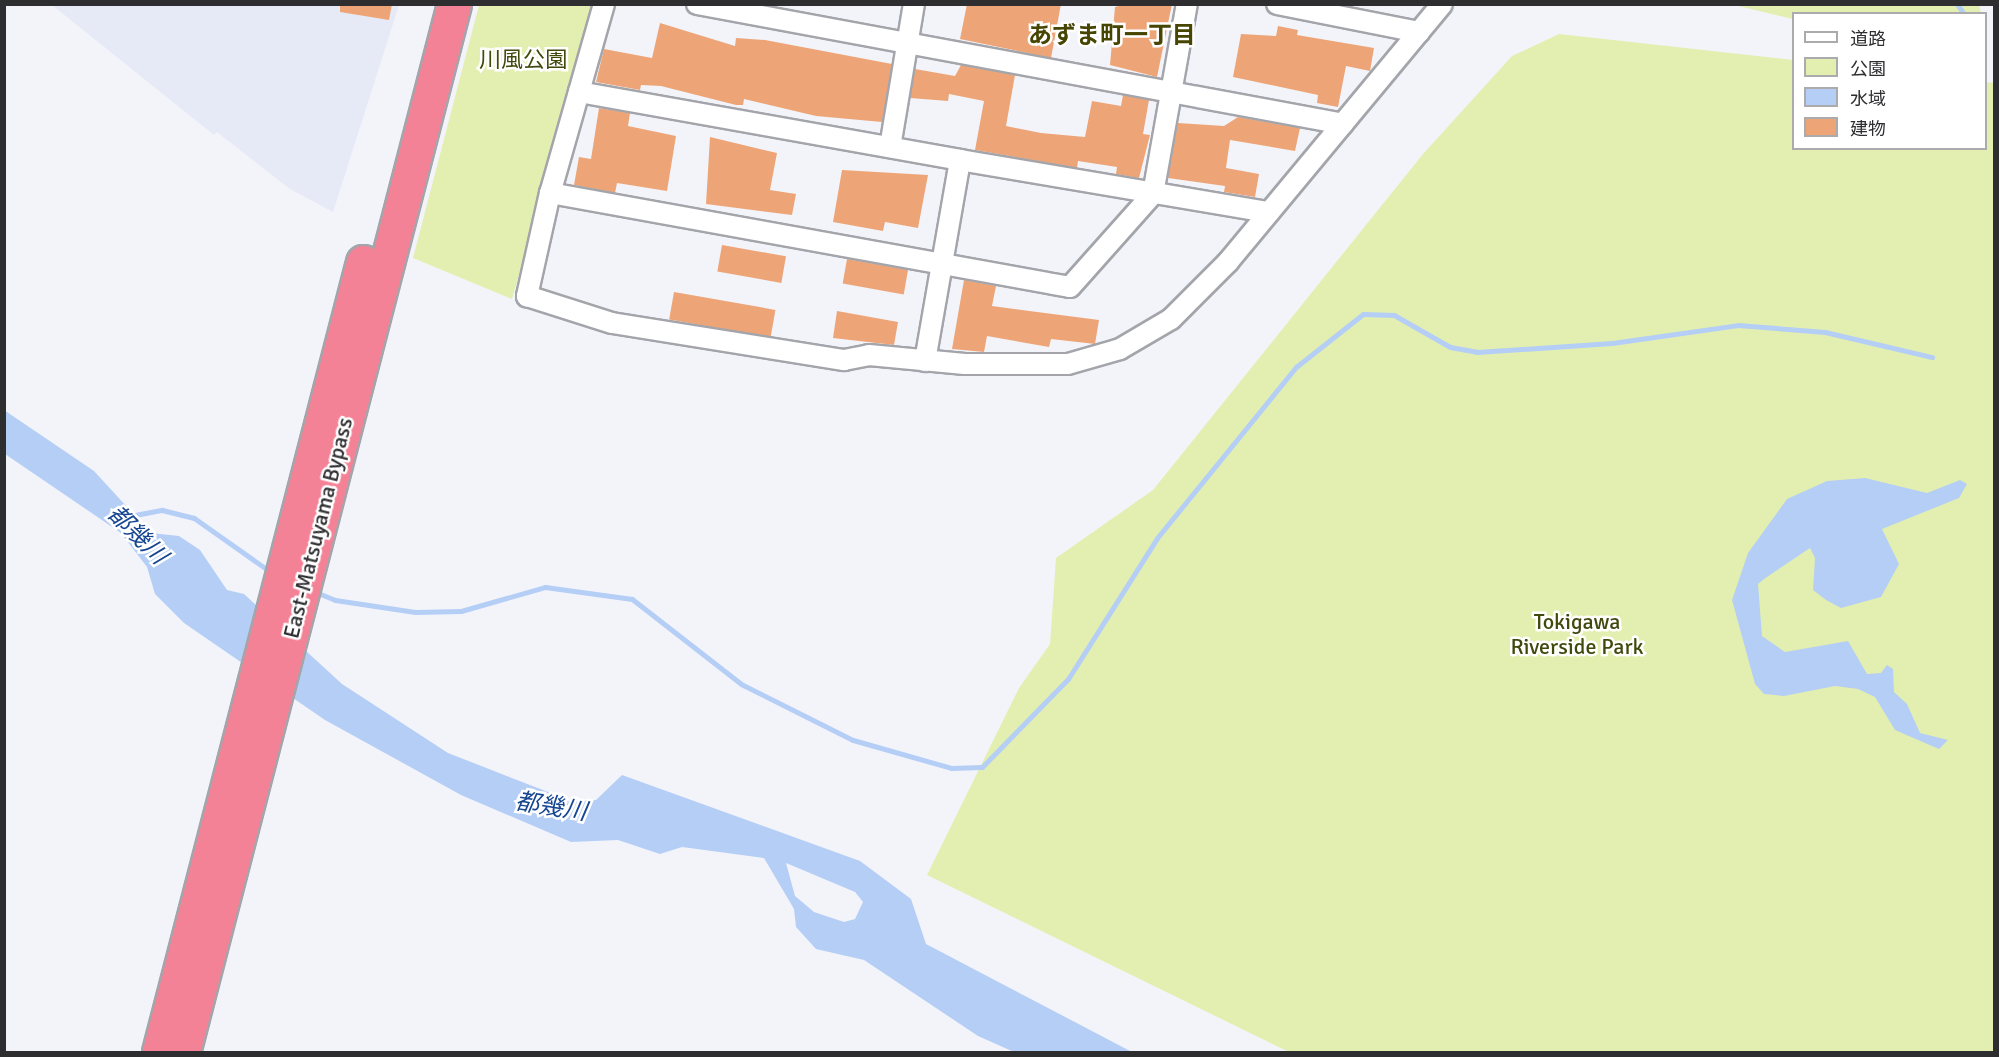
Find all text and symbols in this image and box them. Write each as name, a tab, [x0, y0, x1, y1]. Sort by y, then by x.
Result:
legend	[1792, 12, 1987, 150]
district label: あずま町一丁目	[1028, 22, 1196, 50]
text: 道路	[1850, 28, 1886, 50]
park label: 川風公園	[479, 47, 567, 73]
text: 公園	[1850, 58, 1886, 80]
text: 水域	[1850, 88, 1886, 110]
text: 建物	[1850, 118, 1886, 140]
street label: East-Matsuyama Bypass	[278, 415, 358, 641]
water label: 都幾川	[101, 499, 173, 571]
park label: Tokigawa Riverside Park	[1510, 608, 1644, 660]
water label: 都幾川	[513, 787, 589, 827]

